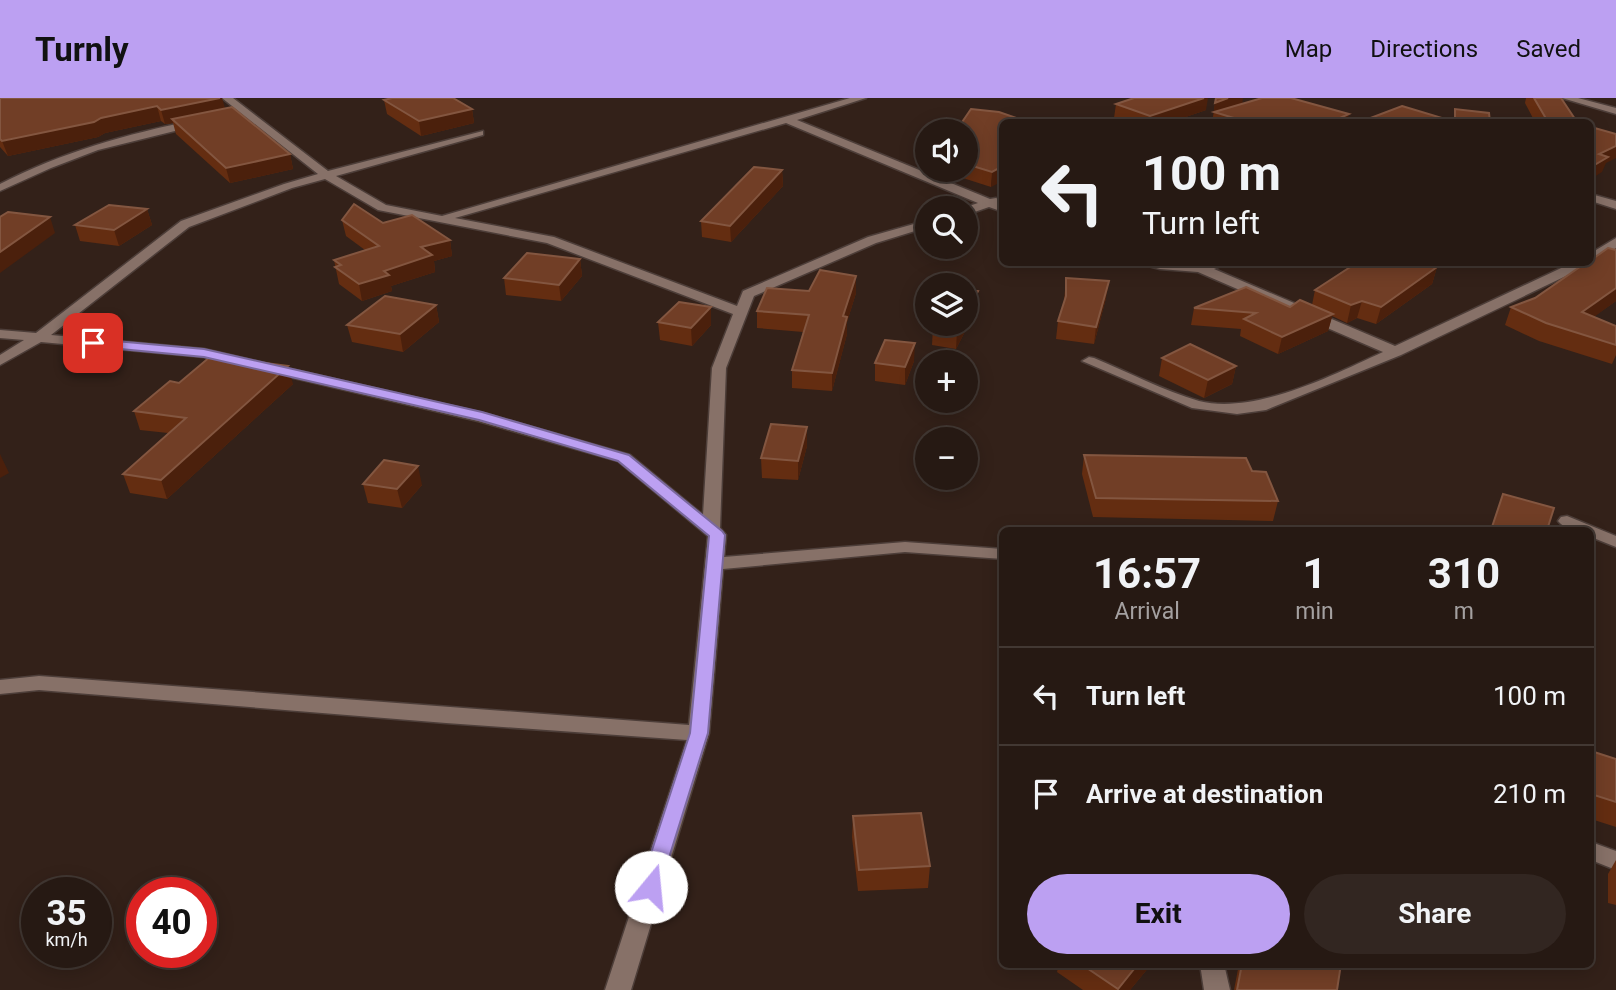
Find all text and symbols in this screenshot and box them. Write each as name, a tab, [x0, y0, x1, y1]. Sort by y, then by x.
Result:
text: Turnly	[35, 30, 129, 69]
text: Map	[1285, 35, 1332, 63]
text: Directions	[1370, 35, 1478, 63]
text: Saved	[1516, 35, 1581, 63]
map controls	[915, 119, 978, 490]
button: sound	[915, 119, 978, 182]
text: 100 m	[1142, 145, 1281, 202]
icon: left	[1027, 147, 1118, 238]
button: search	[915, 196, 978, 259]
text: Turn left	[1142, 204, 1260, 242]
button: layers	[915, 273, 978, 336]
pin	[63, 313, 123, 373]
icon: arrive	[74, 324, 112, 362]
button: +	[915, 350, 978, 413]
button: −	[915, 427, 978, 490]
text: 16:57	[1093, 549, 1201, 598]
text: 1	[1302, 549, 1327, 598]
text: 310	[1428, 549, 1500, 598]
text: Arrival	[1114, 598, 1180, 625]
text: min	[1295, 598, 1334, 625]
text: m	[1454, 598, 1474, 625]
icon: left	[1027, 677, 1065, 715]
text: Turn left	[1086, 681, 1185, 711]
text: 100 m	[1493, 681, 1566, 711]
icon: arrive	[1027, 775, 1065, 813]
text: Arrive at destination	[1086, 779, 1323, 809]
text: 210 m	[1493, 779, 1566, 809]
position arrow	[614, 850, 688, 924]
button: Exit	[1027, 874, 1290, 954]
button: Share	[1304, 874, 1566, 954]
speed limit sign: 40	[126, 877, 217, 968]
text: 35	[46, 893, 87, 934]
text: km/h	[45, 929, 88, 950]

